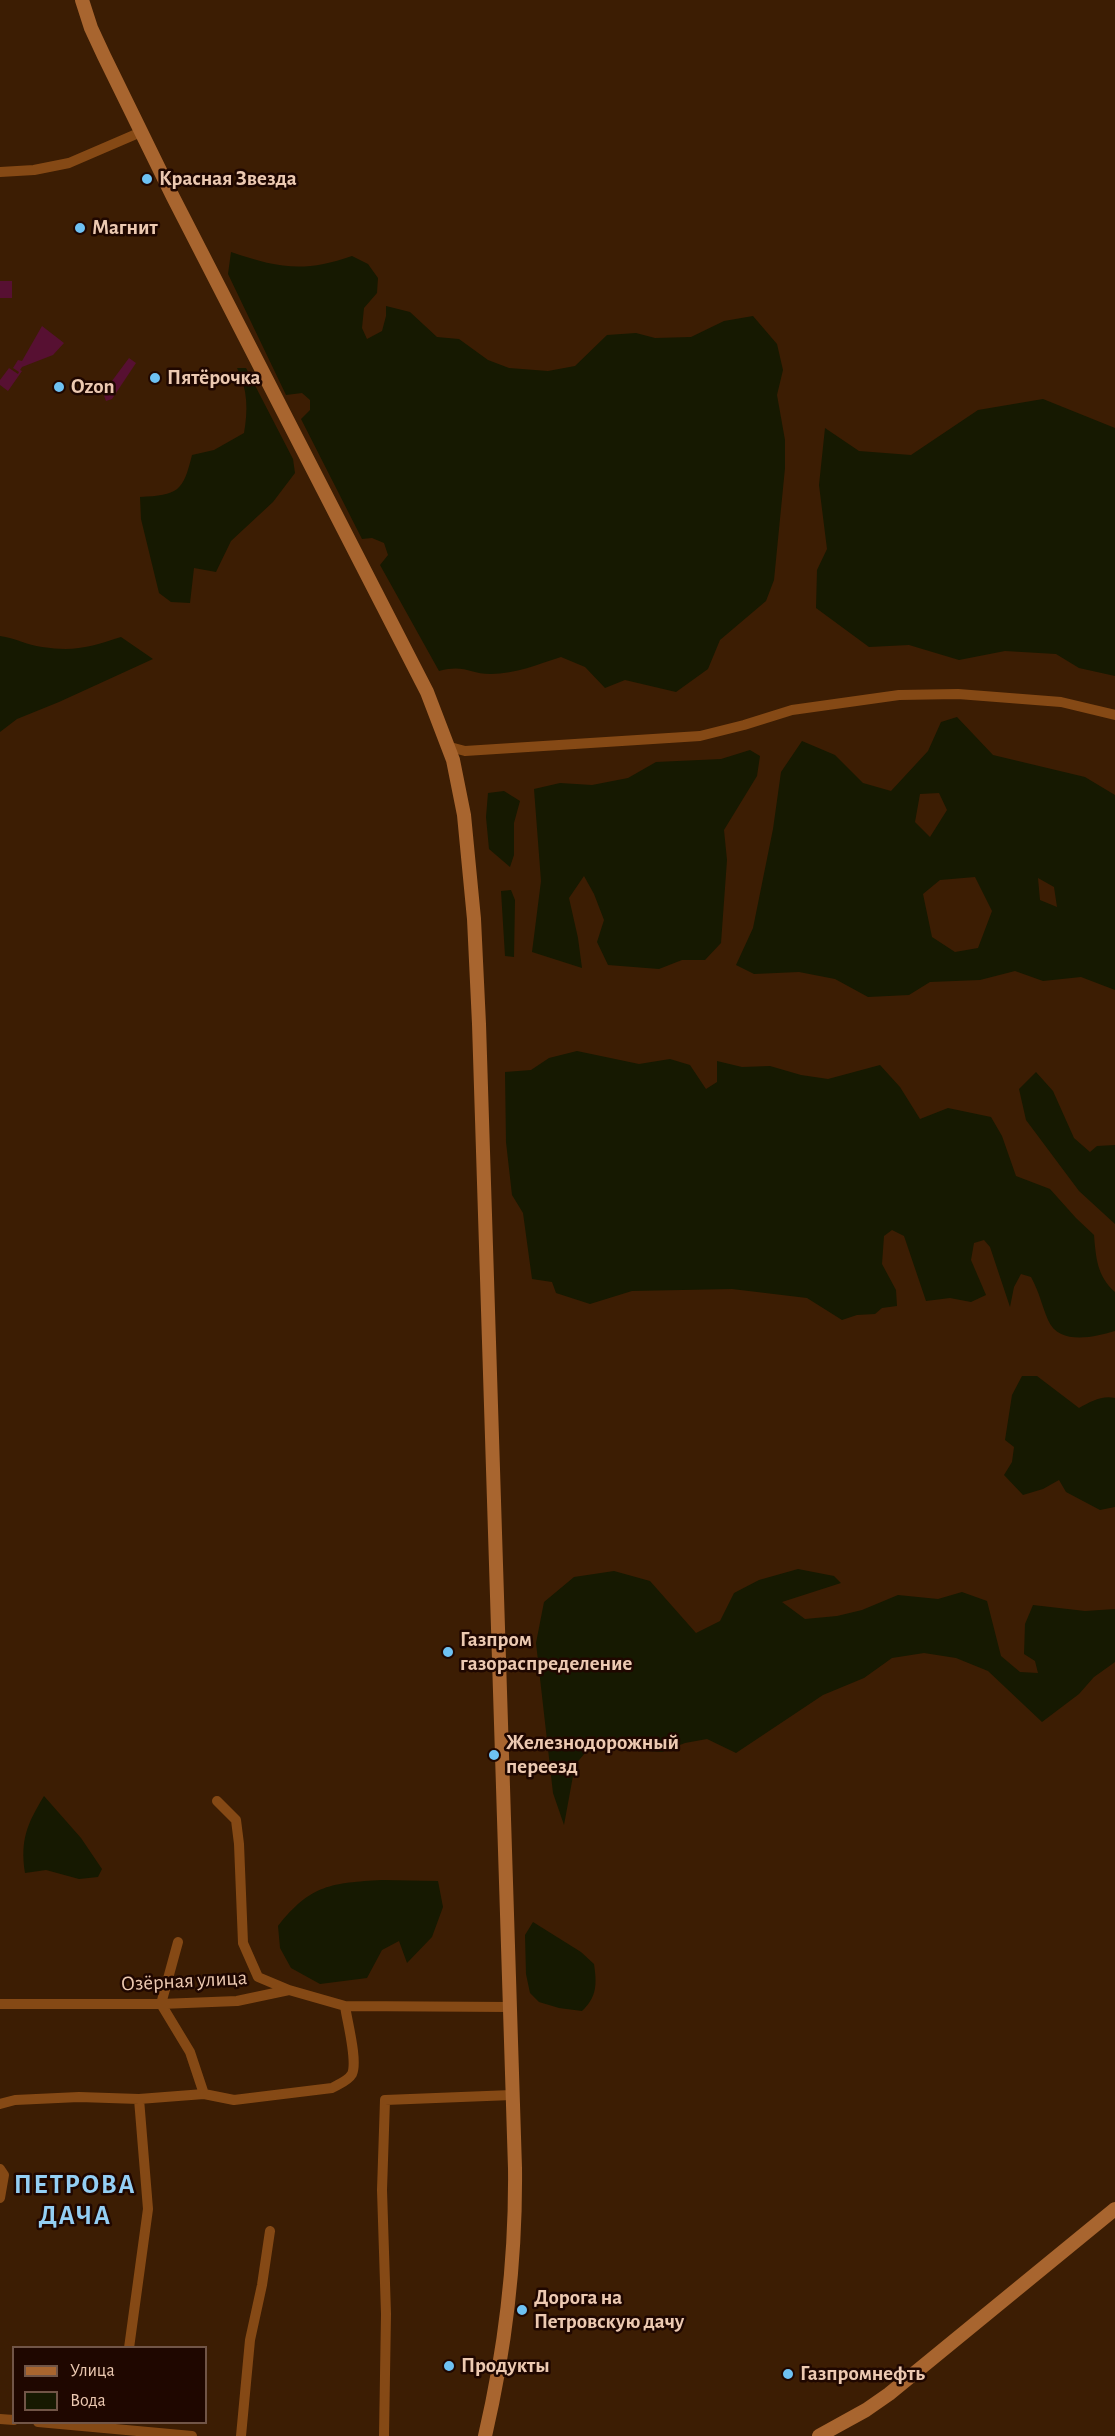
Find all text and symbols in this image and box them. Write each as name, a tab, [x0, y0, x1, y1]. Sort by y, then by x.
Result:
place label: Красная Звезда	[159, 166, 297, 192]
marker: Красная Звезда	[140, 172, 154, 186]
place label: Магнит	[92, 215, 158, 241]
marker: Магнит	[73, 221, 87, 235]
place label: Пятёрочка	[167, 365, 261, 391]
marker: Пятёрочка	[148, 371, 162, 385]
place label: Ozon	[71, 374, 115, 400]
marker: Ozon	[52, 380, 66, 394]
place label: Газпром газораспределение	[460, 1627, 632, 1677]
marker: Газпром газораспределение	[441, 1645, 455, 1659]
place label: Железнодорожный переезд	[506, 1730, 679, 1780]
marker: Железнодорожный переезд	[487, 1748, 501, 1762]
street label: Озёрная улица	[120, 1965, 248, 1997]
district label: ПЕТРОВА ДАЧА	[14, 2169, 136, 2232]
place label: Дорога на Петровскую дачу	[534, 2285, 684, 2335]
marker: Дорога на Петровскую дачу	[515, 2303, 529, 2317]
legend	[12, 2346, 207, 2424]
place label: Продукты	[461, 2353, 550, 2379]
marker: Продукты	[442, 2359, 456, 2373]
place label: Газпромнефть	[800, 2361, 925, 2387]
text: Улица	[70, 2362, 115, 2380]
marker: Газпромнефть	[781, 2367, 795, 2381]
text: Вода	[70, 2392, 106, 2410]

